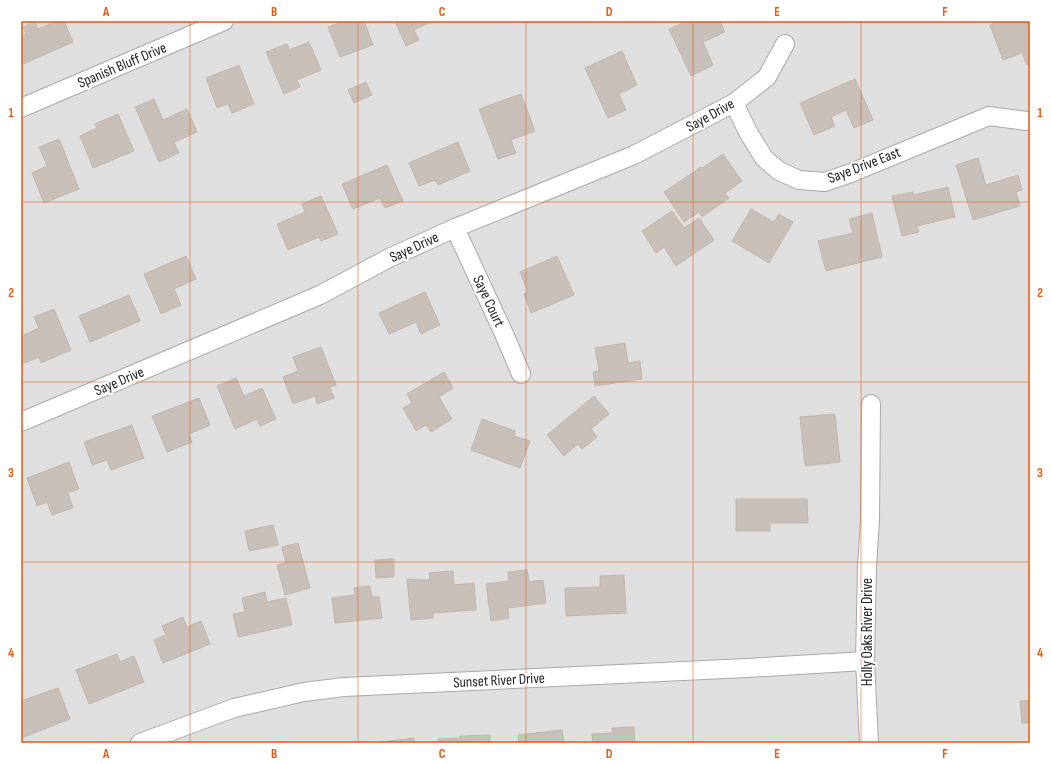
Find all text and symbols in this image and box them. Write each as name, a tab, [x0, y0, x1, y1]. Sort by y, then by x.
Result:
text: A	[102, 4, 110, 20]
text: B	[271, 4, 277, 20]
text: C	[439, 4, 446, 20]
text: D	[606, 4, 613, 20]
text: E	[774, 4, 780, 20]
text: F	[942, 4, 948, 20]
street label: Spanish Bluff Drive	[75, 38, 170, 93]
street label: Saye Drive	[683, 94, 738, 136]
text: 1	[8, 105, 14, 121]
text: 1	[1037, 105, 1043, 121]
street label: Saye Drive East	[825, 143, 904, 188]
street label: Saye Drive	[386, 228, 442, 267]
street label: Saye Court	[468, 272, 509, 330]
text: 2	[8, 285, 14, 301]
text: 2	[1037, 285, 1043, 301]
street label: Saye Drive	[91, 362, 147, 400]
text: 3	[8, 465, 14, 481]
text: 3	[1037, 465, 1043, 481]
street label: Holly Oaks River Drive	[858, 578, 877, 686]
text: 4	[8, 645, 14, 661]
text: 4	[1037, 645, 1043, 661]
street label: Sunset River Drive	[453, 669, 545, 692]
text: A	[102, 746, 110, 762]
text: B	[271, 746, 277, 762]
text: C	[439, 746, 446, 762]
text: D	[606, 746, 613, 762]
text: E	[774, 746, 780, 762]
text: F	[942, 746, 948, 762]

